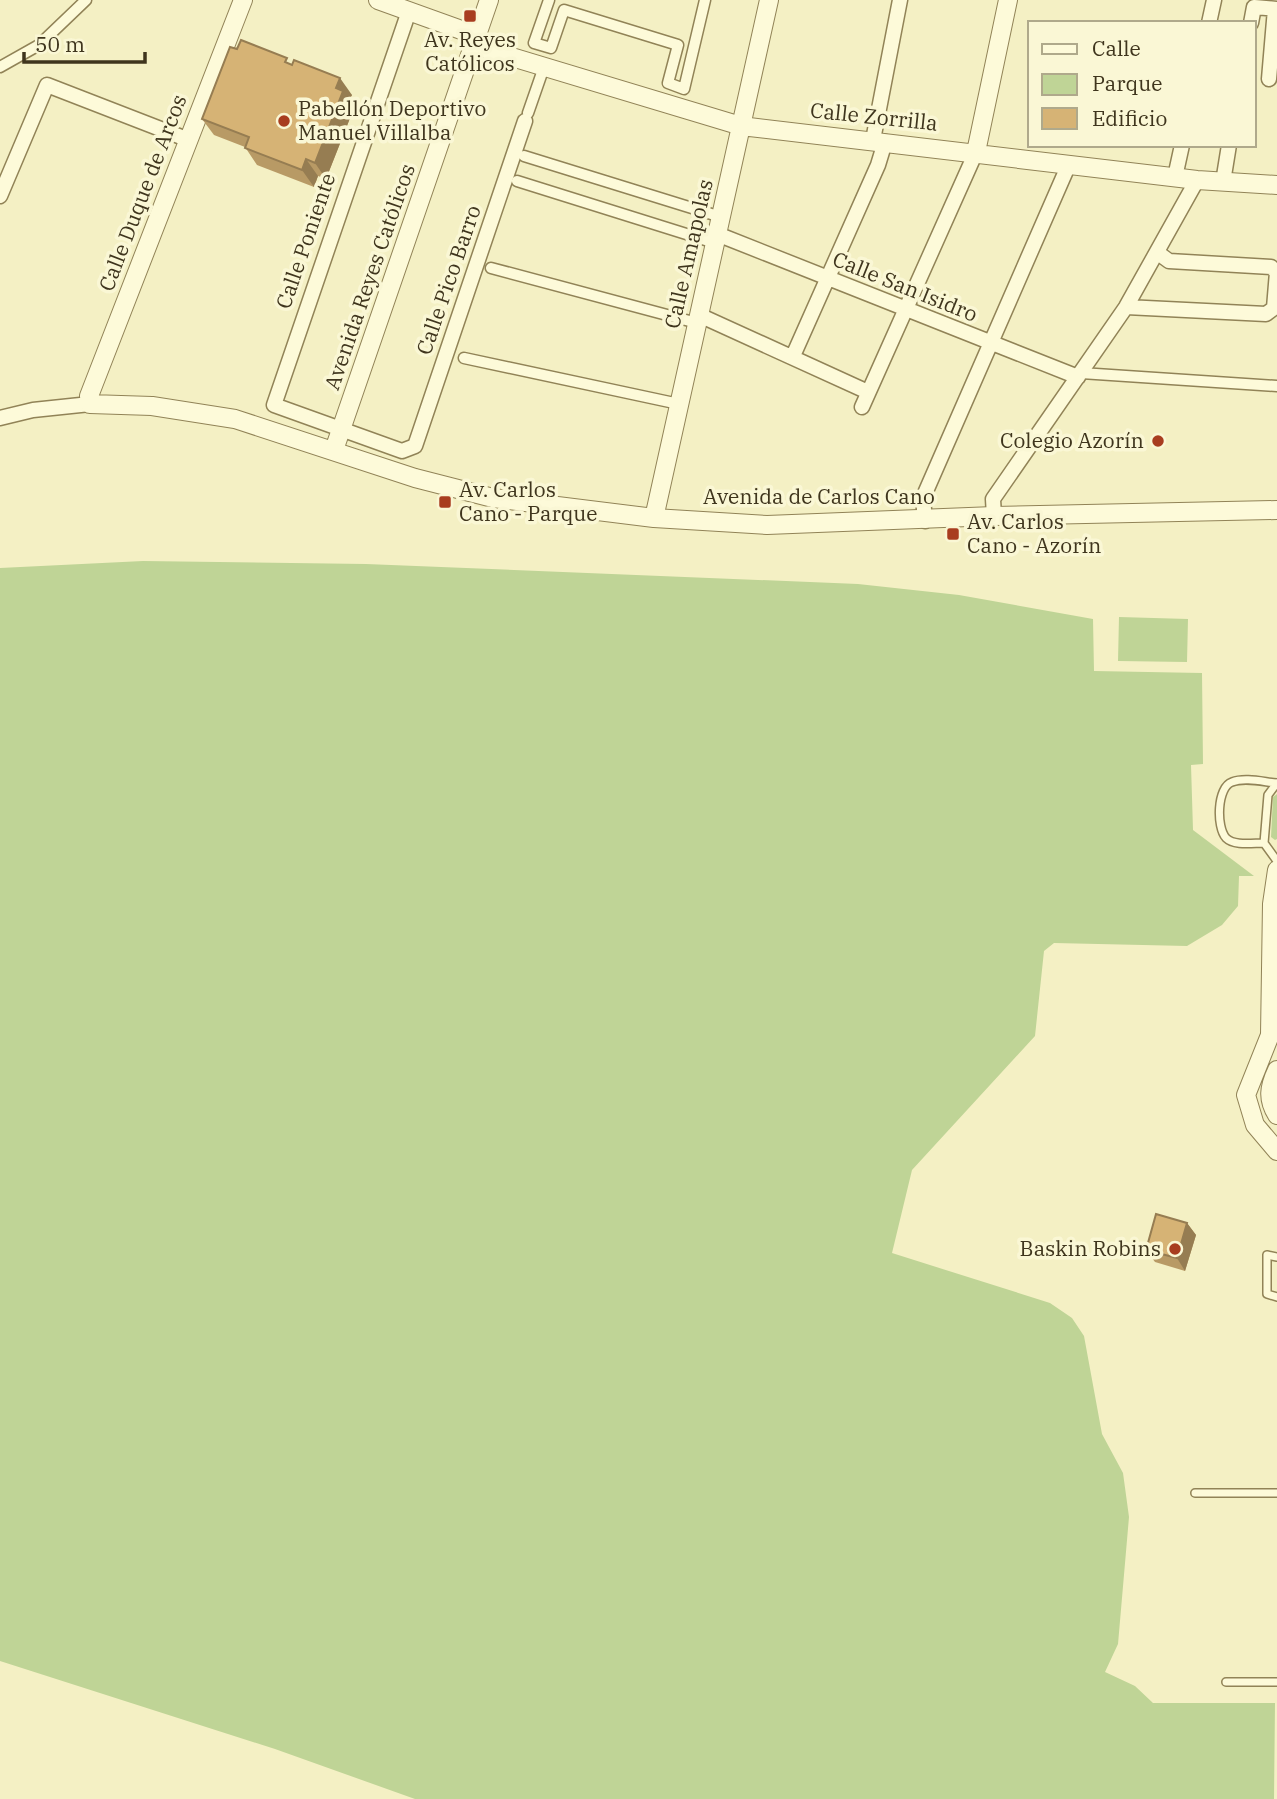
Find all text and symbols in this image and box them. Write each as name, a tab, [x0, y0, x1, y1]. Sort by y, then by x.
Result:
marker: Av. Reyes Católicos	[462, 8, 478, 24]
scale bar	[24, 21, 145, 65]
legend	[1028, 21, 1256, 147]
place label: Av. Reyes Católicos	[424, 25, 516, 77]
text: 50 m	[35, 30, 85, 58]
text: Calle	[1092, 34, 1141, 62]
text: Parque	[1092, 69, 1162, 97]
street label: Calle Duque de Arcos	[92, 90, 192, 295]
place label: Pabellón Deportivo Manuel Villalba	[298, 94, 486, 146]
street label: Calle Zorrilla	[809, 95, 939, 137]
text: Edificio	[1092, 104, 1167, 132]
marker: Pabellón Deportivo Manuel Villalba	[276, 113, 292, 129]
street label: Avenida Reyes Católicos	[317, 160, 421, 393]
street label: Calle Poniente	[269, 169, 341, 312]
street label: Calle Amapolas	[657, 176, 719, 331]
street label: Calle Pico Barro	[409, 201, 487, 358]
street label: Calle San Isidro	[829, 244, 982, 328]
place label: Colegio Azorín	[1000, 426, 1144, 454]
marker: Colegio Azorín	[1150, 433, 1166, 449]
place label: Av. Carlos Cano - Parque	[459, 475, 598, 527]
street label: Avenida de Carlos Cano	[703, 482, 935, 510]
marker: Av. Carlos Cano - Parque	[437, 494, 453, 510]
place label: Av. Carlos Cano - Azorín	[967, 507, 1102, 559]
marker: Av. Carlos Cano - Azorín	[945, 526, 961, 542]
place label: Baskin Robins	[1020, 1234, 1161, 1262]
marker: Baskin Robins	[1167, 1241, 1183, 1257]

